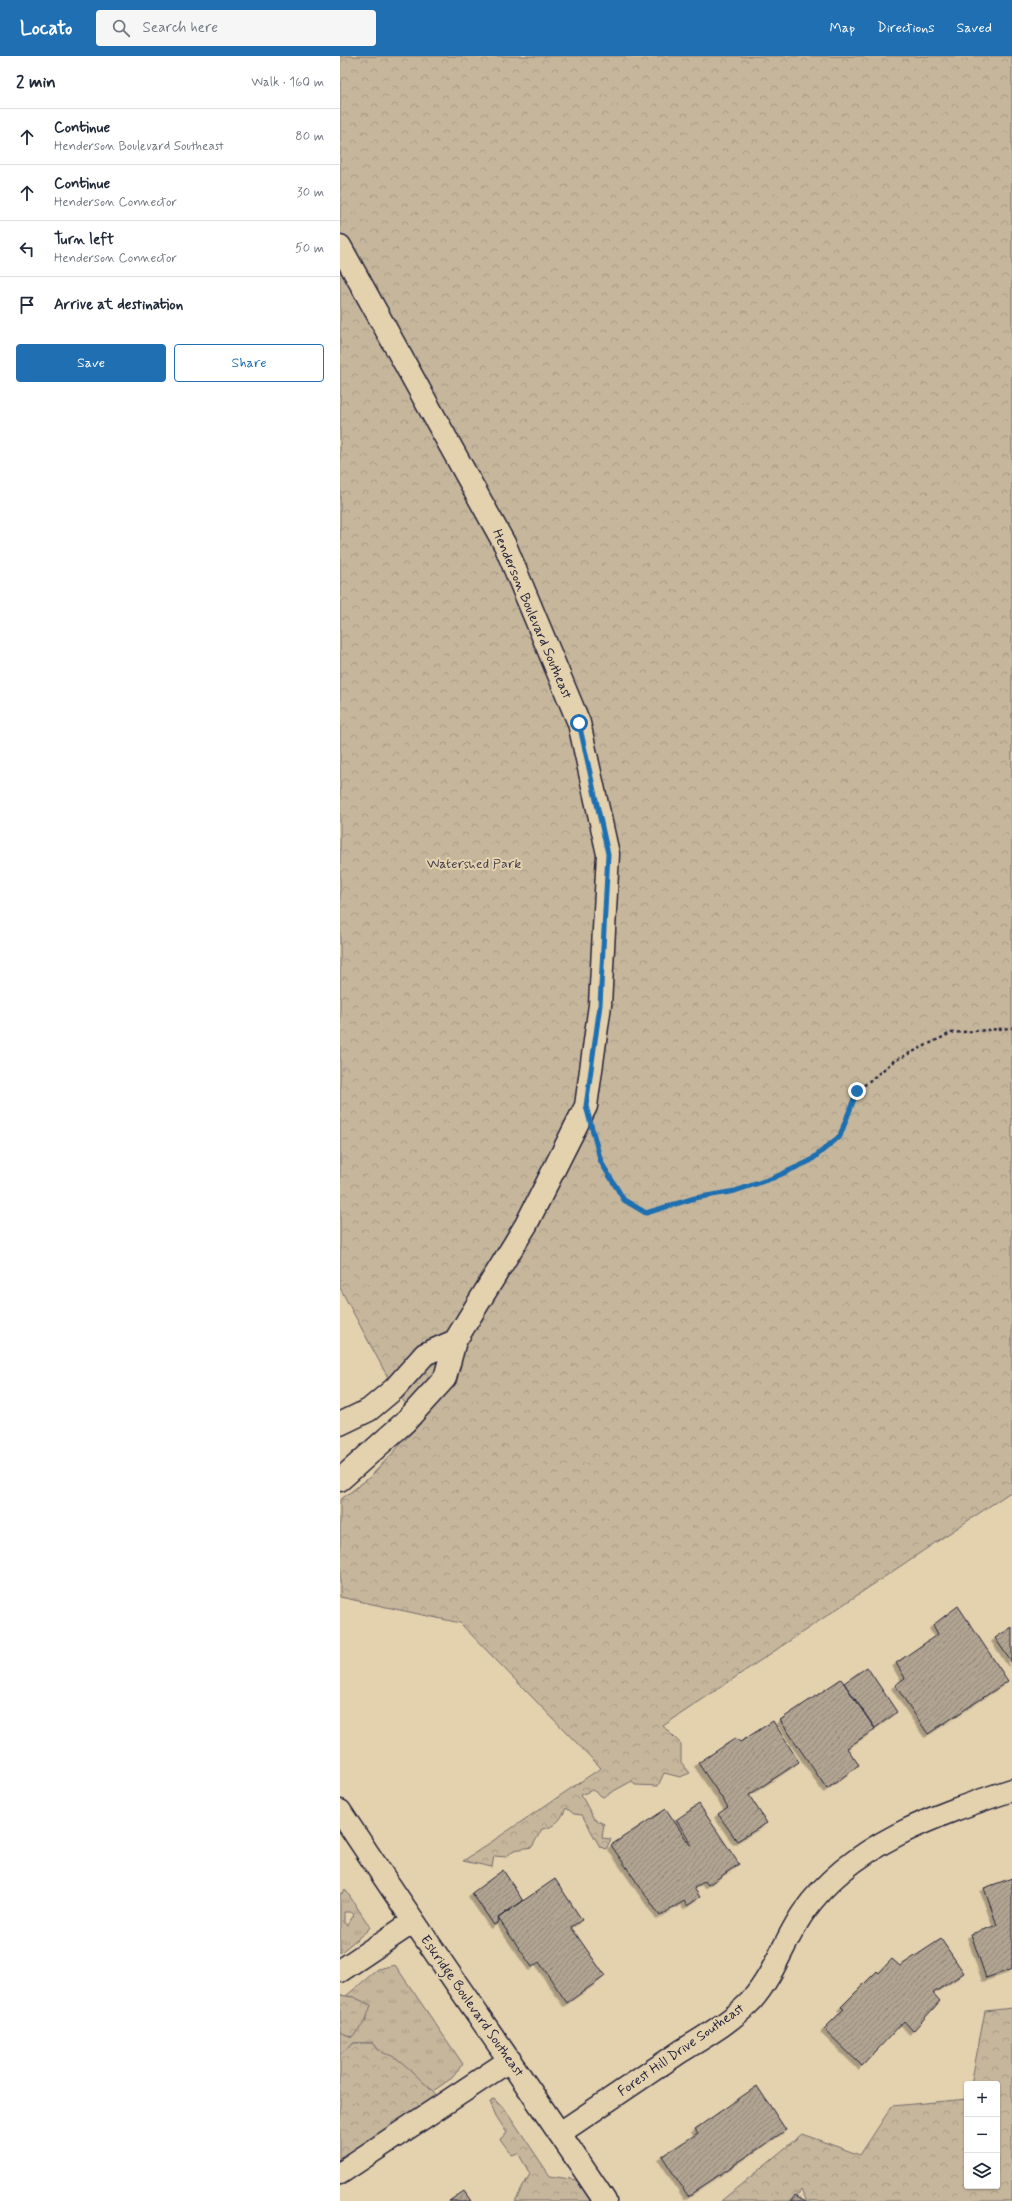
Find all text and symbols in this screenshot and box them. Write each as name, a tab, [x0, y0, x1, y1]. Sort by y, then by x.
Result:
search box	[96, 10, 376, 46]
text: Locato	[20, 16, 72, 41]
icon: search	[110, 17, 132, 39]
text: Search here	[142, 18, 218, 38]
text: Map	[829, 19, 855, 37]
text: Directions	[877, 19, 935, 37]
text: Saved	[957, 19, 992, 37]
text: 2 min	[16, 71, 56, 93]
text: Walk · 160 m	[251, 74, 324, 91]
text: Continue	[54, 118, 110, 138]
icon: ahead	[16, 126, 38, 148]
text: 80 m	[295, 128, 324, 145]
text: Henderson Boulevard Southeast	[54, 138, 224, 155]
text: Continue	[54, 174, 110, 194]
icon: ahead	[16, 182, 38, 204]
text: 30 m	[297, 184, 324, 201]
text: Henderson Connector	[54, 194, 177, 211]
text: Turn left	[54, 230, 114, 250]
icon: left	[16, 238, 38, 260]
text: 50 m	[295, 240, 324, 257]
text: Henderson Connector	[54, 250, 177, 267]
icon: arrive	[16, 294, 38, 316]
text: Arrive at destination	[54, 295, 183, 315]
button: Save	[16, 344, 166, 382]
button: Share	[174, 344, 324, 382]
street label: Henderson Boulevard Southeast	[488, 526, 576, 702]
route start	[570, 714, 588, 732]
park label: Watershed Park	[427, 855, 521, 873]
route end	[848, 1082, 866, 1100]
street label: Eskridge Boulevard Southeast	[414, 1932, 528, 2082]
street label: Forest Hill Drive Southeast	[614, 1999, 748, 2101]
map controls	[964, 2081, 1000, 2189]
button: +	[964, 2081, 1000, 2117]
button: −	[964, 2117, 1000, 2153]
button: layers	[964, 2153, 1000, 2189]

